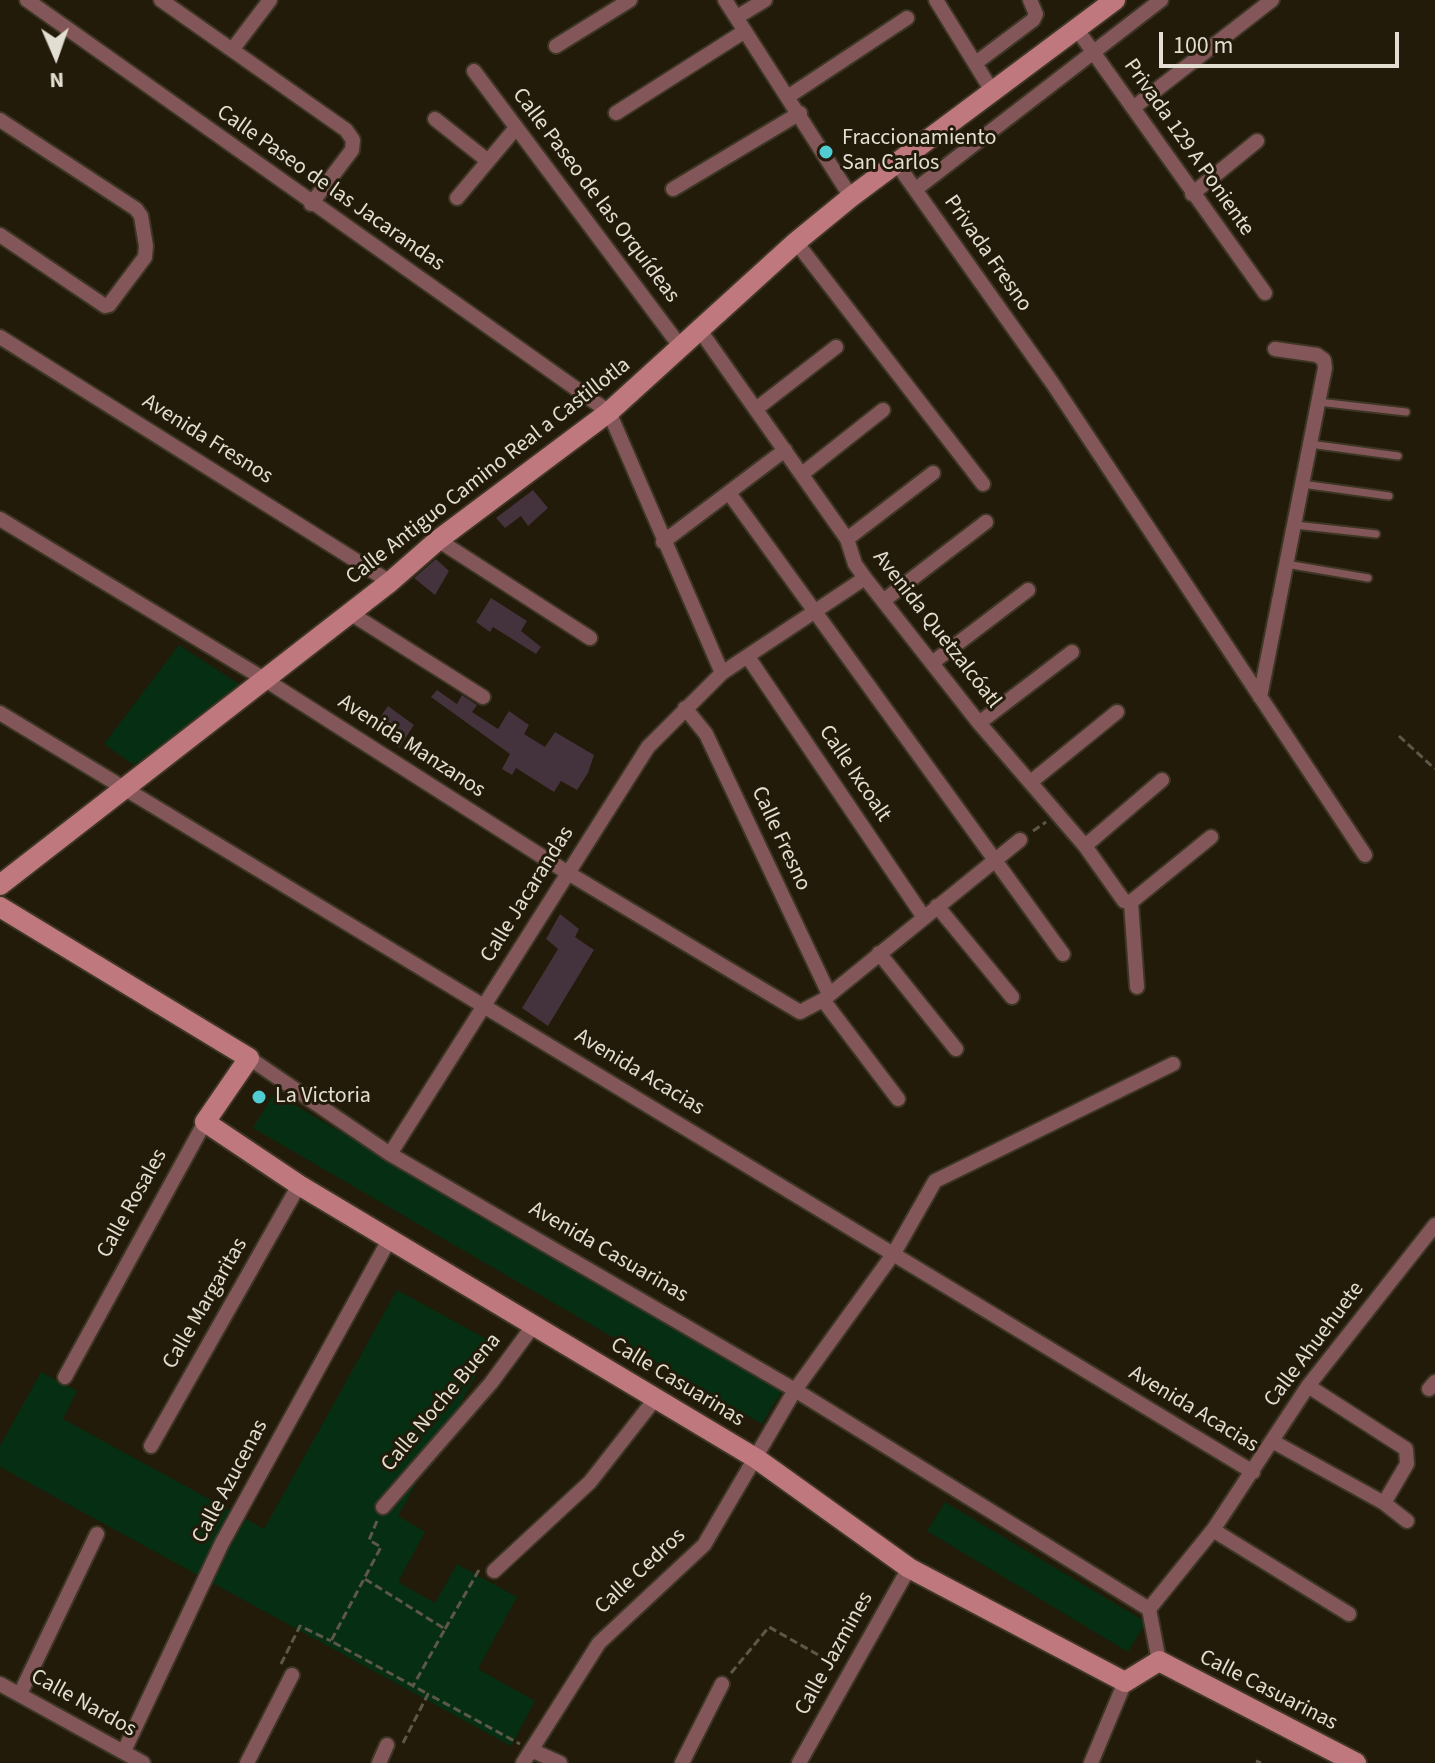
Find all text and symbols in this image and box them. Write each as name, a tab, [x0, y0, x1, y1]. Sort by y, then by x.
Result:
north arrow	[16, 16, 96, 96]
scale bar	[1163, 16, 1403, 66]
text: 100 m	[1173, 28, 1233, 63]
street label: Privada 129 A Poniente	[1117, 54, 1259, 242]
text: N	[49, 64, 65, 96]
street label: Calle Paseo de las Orquídeas	[506, 84, 684, 308]
street label: Calle Paseo de las Jacarandas	[211, 100, 449, 278]
place label: Fraccionamiento San Carlos	[842, 126, 996, 178]
marker: Fraccionamiento San Carlos	[817, 143, 835, 161]
street label: Privada Fresno	[937, 191, 1037, 317]
street label: Calle Antiguo Camino Real a Castillotla	[342, 353, 636, 591]
street label: Avenida Fresnos	[137, 389, 277, 491]
street label: Avenida Quetzalcóatl	[866, 546, 1006, 714]
street label: Avenida Manzanos	[332, 690, 490, 804]
street label: Calle Ixcoalt	[812, 721, 896, 827]
street label: Calle Fresno	[744, 783, 816, 895]
street label: Calle Jacarandas	[476, 822, 580, 968]
street label: Avenida Acacias	[569, 1024, 709, 1122]
place label: La Victoria	[275, 1084, 371, 1110]
marker: La Victoria	[250, 1088, 268, 1106]
street label: Calle Rosales	[92, 1145, 174, 1263]
street label: Avenida Casuarinas	[524, 1197, 692, 1309]
street label: Calle Margaritas	[158, 1234, 254, 1374]
street label: Calle Ahuehuete	[1259, 1277, 1371, 1413]
street label: Calle Noche Buena	[376, 1328, 508, 1478]
street label: Calle Casuarinas	[605, 1333, 749, 1433]
street label: Avenida Acacias	[1123, 1361, 1263, 1459]
street label: Calle Azucenas	[187, 1416, 275, 1548]
street label: Calle Cedros	[590, 1523, 692, 1621]
street label: Calle Jazmines	[790, 1588, 880, 1720]
street label: Calle Casuarinas	[1195, 1645, 1341, 1737]
street label: Calle Nardos	[26, 1664, 140, 1744]

